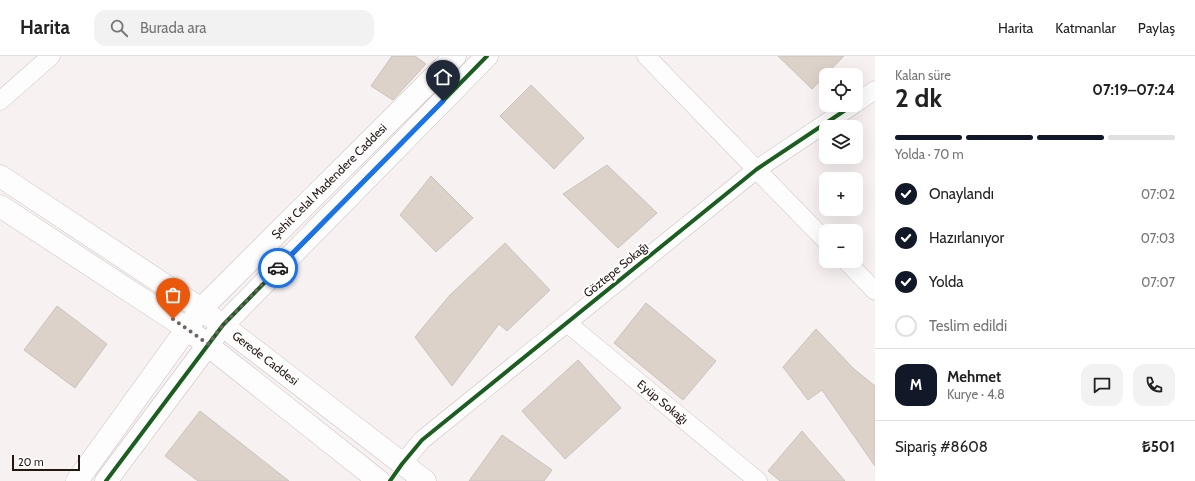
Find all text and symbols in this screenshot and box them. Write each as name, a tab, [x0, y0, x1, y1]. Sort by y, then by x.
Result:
search box	[94, 10, 374, 46]
text: Harita	[20, 16, 70, 39]
icon: search	[108, 17, 130, 39]
text: Burada ara	[140, 19, 207, 37]
text: Harita	[998, 19, 1033, 37]
text: Katmanlar	[1055, 19, 1116, 37]
text: Paylaş	[1138, 19, 1175, 37]
pin	[426, 60, 460, 101]
icon: home	[432, 66, 454, 88]
text: Kalan süre	[895, 67, 951, 83]
map controls	[819, 68, 863, 268]
button: locate	[819, 68, 863, 112]
text: 07:19–07:24	[1092, 81, 1175, 99]
text: 2 dk	[895, 82, 942, 114]
street label: Şehit Celal Madendere Caddesi	[268, 120, 390, 242]
button: layers	[819, 120, 863, 164]
text: Yolda · 70 m	[895, 146, 964, 162]
button: +	[819, 172, 863, 216]
icon: check	[895, 183, 917, 205]
text: Onaylandı	[929, 185, 994, 203]
text: 07:02	[1141, 186, 1175, 202]
button: −	[819, 224, 863, 268]
icon: check	[895, 227, 917, 249]
text: Hazırlanıyor	[929, 229, 1004, 247]
text: 07:03	[1141, 230, 1175, 246]
street label: Göztepe Sokağı	[580, 239, 651, 300]
courier	[258, 248, 298, 288]
icon: car	[267, 257, 289, 279]
icon: check	[895, 271, 917, 293]
text: Yolda	[929, 273, 963, 291]
text: 07:07	[1141, 274, 1175, 290]
pin	[156, 278, 190, 319]
icon: bag	[162, 284, 184, 306]
text: Teslim edildi	[929, 317, 1007, 335]
street label: Gerede Caddesi	[229, 328, 302, 388]
button: chat	[1081, 364, 1123, 406]
button: phone	[1133, 364, 1175, 406]
text: Mehmet	[947, 368, 1001, 386]
street label: Eyüp Sokağı	[634, 376, 691, 427]
text: M	[910, 376, 922, 394]
text: Kurye · 4.8	[947, 386, 1005, 402]
text: Sipariş #8608	[895, 438, 988, 456]
text: ₺501	[1142, 438, 1175, 456]
scale bar	[12, 453, 80, 472]
text: 20 m	[18, 455, 44, 469]

